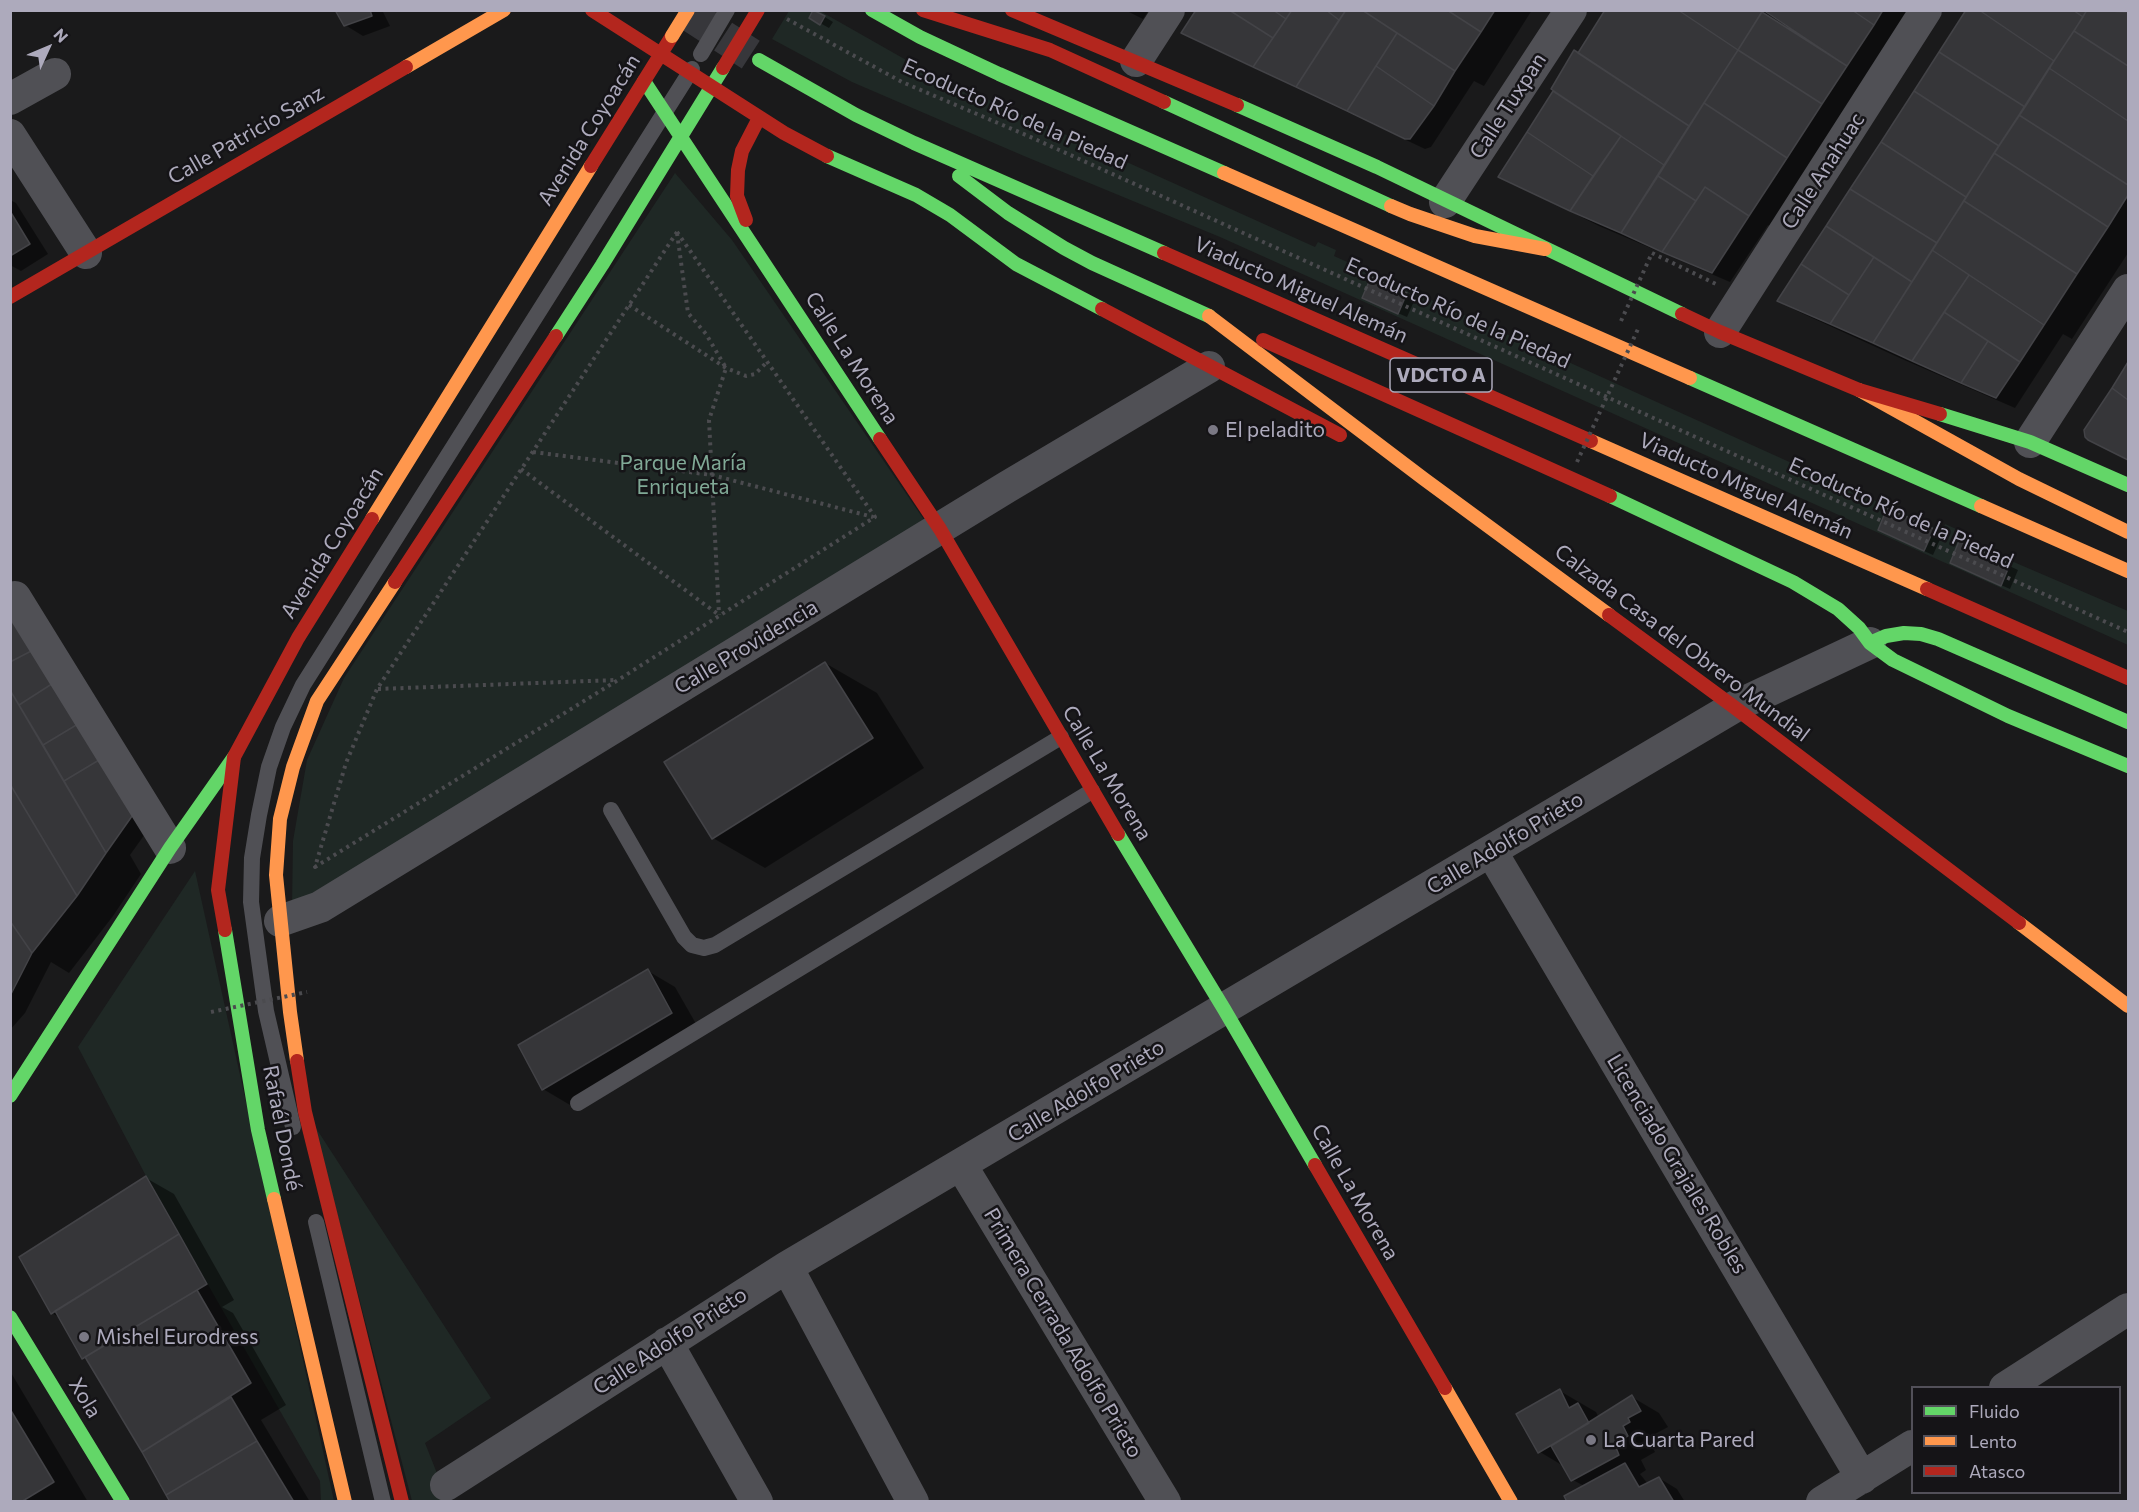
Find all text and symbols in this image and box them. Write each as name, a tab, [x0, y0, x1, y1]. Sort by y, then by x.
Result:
north arrow	[18, 18, 78, 78]
text: N	[50, 24, 72, 46]
street label: Calle Tuxpan	[1464, 48, 1552, 164]
street label: Avenida Coyoacán	[532, 50, 646, 210]
street label: Ecoducto Río de la Piedad	[899, 53, 1131, 175]
street label: Calle Patricio Sanz	[164, 80, 328, 190]
street label: Calle Anahuac	[1776, 108, 1870, 234]
street label: Viaducto Miguel Alemán	[1190, 231, 1412, 349]
street label: Ecoducto Río de la Piedad	[1342, 252, 1574, 374]
street label: Calle La Morena	[800, 287, 904, 429]
road number: VDCTO A	[1390, 358, 1492, 392]
place label: El peladito	[1225, 417, 1325, 443]
marker: El peladito	[1206, 423, 1220, 437]
street label: Viaducto Miguel Alemán	[1635, 427, 1857, 545]
park label: Parque María Enriqueta	[620, 450, 746, 500]
street label: Ecoducto Río de la Piedad	[1785, 452, 2017, 574]
street label: Avenida Coyoacán	[275, 463, 389, 623]
street label: Calzada Casa del Obrero Mundial	[1550, 539, 1814, 747]
street label: Calle Providencia	[670, 594, 822, 700]
street label: Calle La Morena	[1057, 701, 1157, 845]
street label: Calle Adolfo Prieto	[1422, 786, 1588, 900]
street label: Calle Adolfo Prieto	[1003, 1034, 1169, 1148]
street label: Licenciado Grajales Robles	[1601, 1050, 1753, 1278]
street label: Rafaél Dondé	[257, 1063, 307, 1193]
street label: Calle La Morena	[1306, 1120, 1404, 1264]
street label: Primera Cerrada Adolfo Prieto	[978, 1204, 1148, 1462]
street label: Calle Adolfo Prieto	[588, 1282, 752, 1400]
place label: Mishel Eurodress	[96, 1324, 259, 1350]
marker: Mishel Eurodress	[77, 1330, 91, 1344]
street label: Xola	[63, 1373, 107, 1423]
legend	[1911, 1386, 2121, 1494]
text: Fluido	[1969, 1400, 2020, 1422]
place label: La Cuarta Pared	[1603, 1427, 1755, 1453]
text: Lento	[1969, 1430, 2017, 1452]
marker: La Cuarta Pared	[1584, 1433, 1598, 1447]
text: Atasco	[1969, 1460, 2025, 1482]

